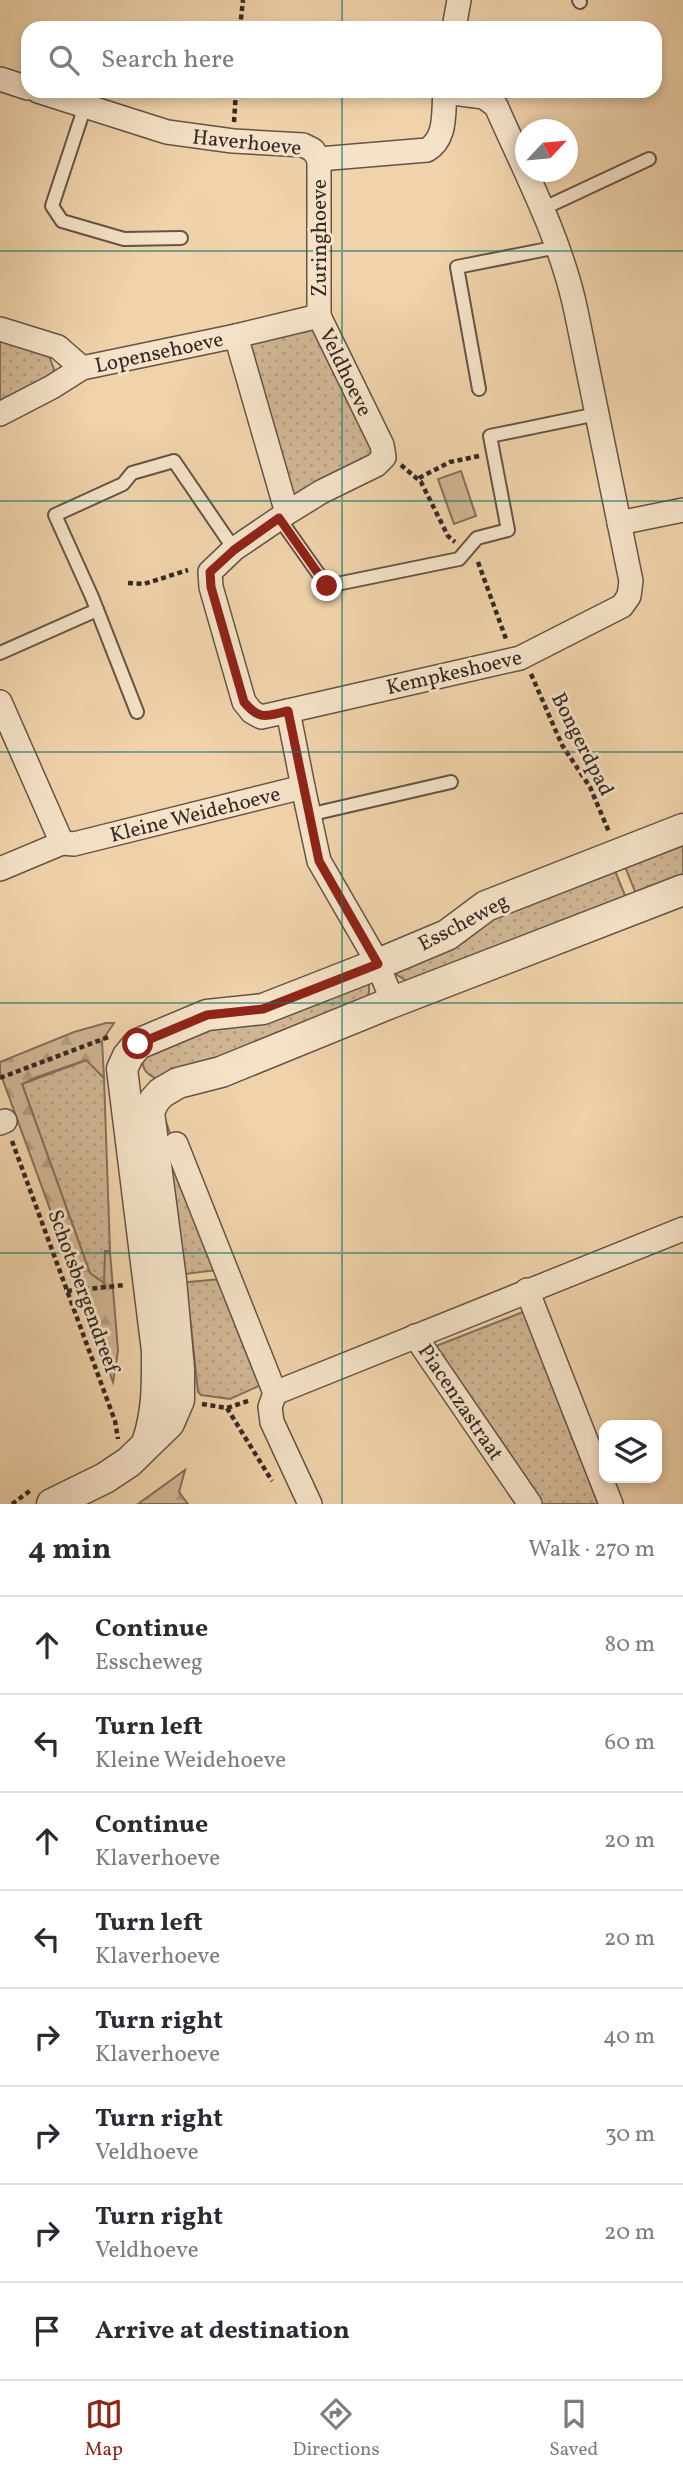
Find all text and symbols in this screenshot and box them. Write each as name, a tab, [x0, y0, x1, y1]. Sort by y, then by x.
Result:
search box	[21, 21, 662, 98]
icon: search	[45, 41, 83, 79]
text: Search here	[101, 42, 234, 78]
north arrow	[515, 119, 578, 182]
street label: Haverhoeve	[191, 123, 303, 164]
street label: Zuringhoeve	[306, 179, 335, 297]
street label: Veldhoeve	[311, 324, 378, 422]
street label: Lopensehoeve	[92, 326, 226, 381]
route end	[311, 570, 342, 601]
street label: Kempkeshoeve	[384, 644, 525, 703]
street label: Bongerdpad	[543, 688, 620, 801]
street label: Kleine Weidehoeve	[107, 780, 284, 851]
street label: Esscheweg	[413, 887, 514, 959]
route start	[122, 1028, 153, 1059]
street label: Schotsbergendreef	[40, 1206, 126, 1379]
street label: Piacenzastraat	[410, 1339, 510, 1467]
map controls	[599, 1420, 662, 1483]
button: layers	[599, 1420, 662, 1483]
text: 4 min	[28, 1529, 112, 1571]
text: Walk · 270 m	[528, 1534, 655, 1566]
text: Continue	[95, 1611, 208, 1647]
icon: ahead	[28, 1626, 66, 1664]
text: 80 m	[605, 1629, 655, 1661]
text: Esscheweg	[95, 1647, 203, 1679]
text: Turn left	[95, 1709, 203, 1745]
icon: left	[28, 1724, 66, 1762]
text: 60 m	[605, 1727, 655, 1759]
text: Kleine Weidehoeve	[95, 1745, 286, 1777]
text: Continue	[95, 1807, 208, 1843]
icon: ahead	[28, 1822, 66, 1860]
text: 20 m	[604, 1825, 655, 1857]
text: Klaverhoeve	[95, 1843, 220, 1875]
text: Turn left	[95, 1905, 203, 1941]
icon: left	[28, 1920, 66, 1958]
text: 20 m	[604, 1923, 655, 1955]
text: Klaverhoeve	[95, 1941, 220, 1973]
text: Turn right	[95, 2003, 223, 2039]
icon: right	[28, 2018, 66, 2056]
text: 40 m	[603, 2021, 655, 2053]
text: Klaverhoeve	[95, 2039, 220, 2071]
text: Turn right	[95, 2101, 223, 2137]
icon: right	[28, 2116, 66, 2154]
text: 30 m	[605, 2119, 655, 2151]
text: Veldhoeve	[95, 2137, 199, 2169]
text: Turn right	[95, 2199, 223, 2235]
icon: right	[28, 2214, 66, 2252]
text: 20 m	[604, 2217, 655, 2249]
text: Veldhoeve	[95, 2235, 199, 2267]
icon: arrive	[28, 2312, 66, 2350]
text: Arrive at destination	[95, 2313, 350, 2349]
tab: Map	[85, 2395, 123, 2463]
tab: Directions	[293, 2395, 380, 2463]
tab: Saved	[549, 2395, 598, 2463]

